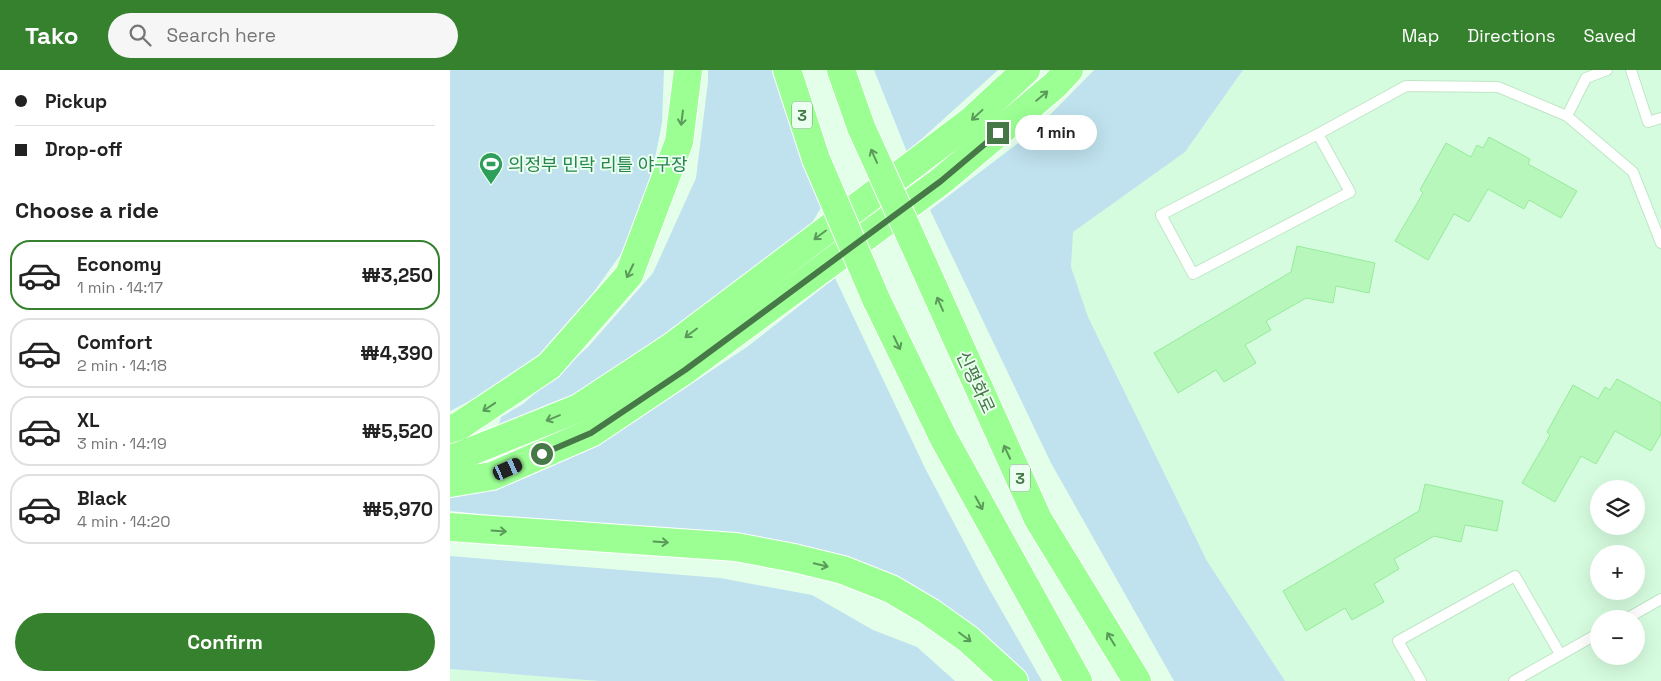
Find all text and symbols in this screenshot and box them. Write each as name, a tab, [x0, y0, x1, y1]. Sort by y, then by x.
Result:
search box	[108, 13, 458, 58]
text: Tako	[25, 20, 78, 51]
icon: search	[126, 21, 154, 49]
text: Search here	[166, 23, 276, 48]
text: Map	[1402, 24, 1439, 47]
text: Directions	[1467, 24, 1556, 47]
text: Saved	[1584, 24, 1636, 47]
text: Pickup	[45, 89, 107, 114]
one-way arrow	[1035, 91, 1048, 102]
road number: 3	[792, 102, 812, 128]
one-way arrow	[971, 109, 984, 121]
one-way arrow	[677, 110, 687, 126]
callout: 1 min	[1016, 116, 1098, 150]
route end	[987, 122, 1009, 144]
text: 1 min	[1036, 122, 1076, 143]
text: Drop-off	[45, 137, 123, 162]
one-way arrow	[869, 149, 878, 164]
sports icon: 의정부 민락 리틀 야구장	[478, 151, 504, 185]
place label: 의정부 민락 리틀 야구장	[508, 153, 687, 176]
text: Choose a ride	[15, 196, 159, 224]
one-way arrow	[813, 230, 827, 240]
text: Economy	[77, 252, 161, 277]
icon: car	[17, 253, 62, 298]
text: ₩3,250	[361, 263, 433, 288]
one-way arrow	[625, 264, 635, 279]
text: 1 min · 14:17	[77, 277, 163, 298]
one-way arrow	[935, 297, 945, 312]
one-way arrow	[684, 328, 698, 338]
text: Comfort	[77, 330, 153, 355]
icon: car	[17, 331, 62, 376]
one-way arrow	[893, 335, 903, 350]
text: ₩4,390	[360, 341, 433, 366]
street label: 신평화로	[952, 347, 1000, 417]
text: 2 min · 14:18	[77, 355, 167, 376]
one-way arrow	[482, 402, 496, 412]
text: XL	[77, 408, 100, 433]
icon: car	[17, 409, 62, 454]
one-way arrow	[546, 414, 561, 424]
text: ₩5,520	[362, 419, 433, 444]
text: 3 min · 14:19	[77, 433, 167, 454]
route start	[531, 443, 553, 465]
one-way arrow	[1002, 445, 1012, 460]
car	[491, 456, 524, 482]
road number: 3	[1010, 464, 1030, 492]
map controls	[1590, 480, 1645, 665]
button: layers	[1590, 480, 1645, 535]
text: Black	[77, 486, 127, 511]
icon: car	[17, 487, 62, 532]
one-way arrow	[974, 496, 984, 511]
text: ₩5,970	[363, 497, 433, 522]
text: 4 min · 14:20	[77, 511, 170, 532]
one-way arrow	[490, 526, 506, 535]
one-way arrow	[652, 537, 668, 546]
button: +	[1590, 545, 1645, 600]
one-way arrow	[813, 561, 829, 570]
button: −	[1590, 610, 1645, 665]
button: Confirm	[15, 613, 435, 671]
one-way arrow	[958, 632, 972, 642]
one-way arrow	[1106, 633, 1116, 647]

